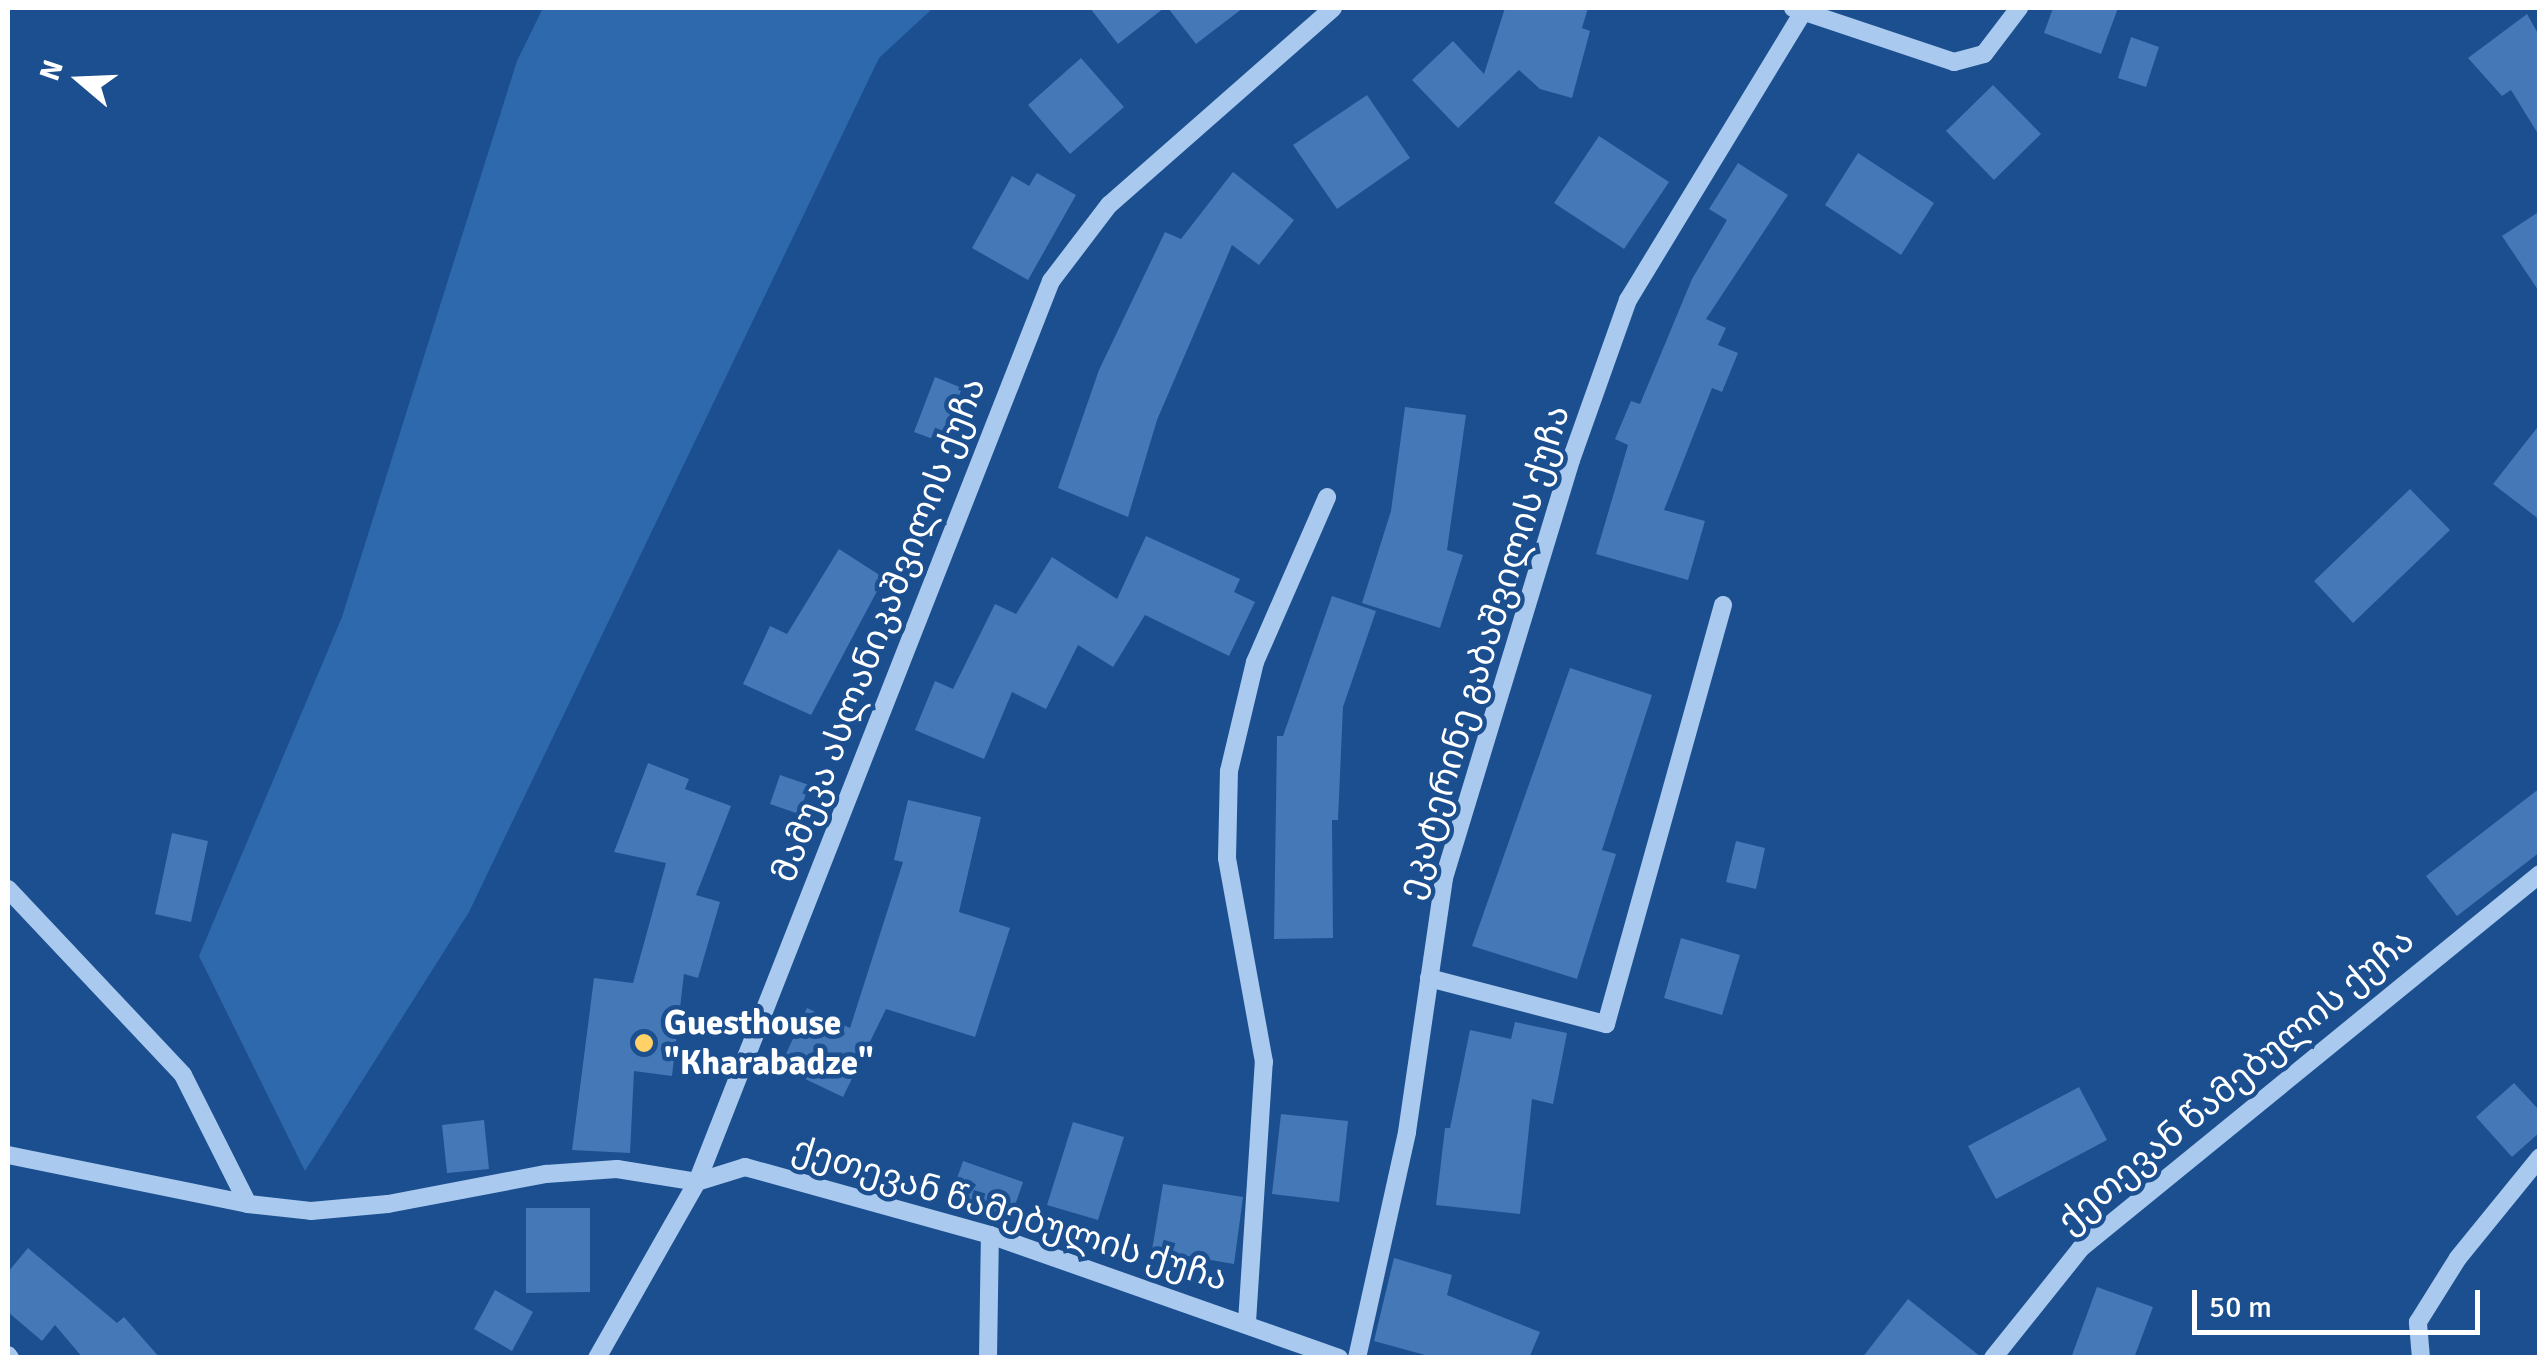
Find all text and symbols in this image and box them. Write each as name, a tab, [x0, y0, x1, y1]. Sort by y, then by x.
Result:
north arrow	[30, 30, 130, 130]
text: N	[32, 55, 71, 85]
street label: მამუკა ასლანიკაშვილის ქუჩა	[763, 372, 995, 888]
street label: ეკატერინე გაბაშვილის ქუჩა	[1389, 400, 1579, 904]
street label: ქეთევან წამებულის ქუჩა	[2049, 920, 2423, 1242]
place label: Guesthouse "Kharabadze"	[664, 1002, 874, 1084]
marker: Guesthouse "Kharabadze"	[633, 1032, 655, 1054]
street label: ქეთევან წამებულის ქუჩა	[788, 1128, 1232, 1300]
scale bar	[2197, 1270, 2484, 1332]
text: 50 m	[2209, 1289, 2272, 1326]

